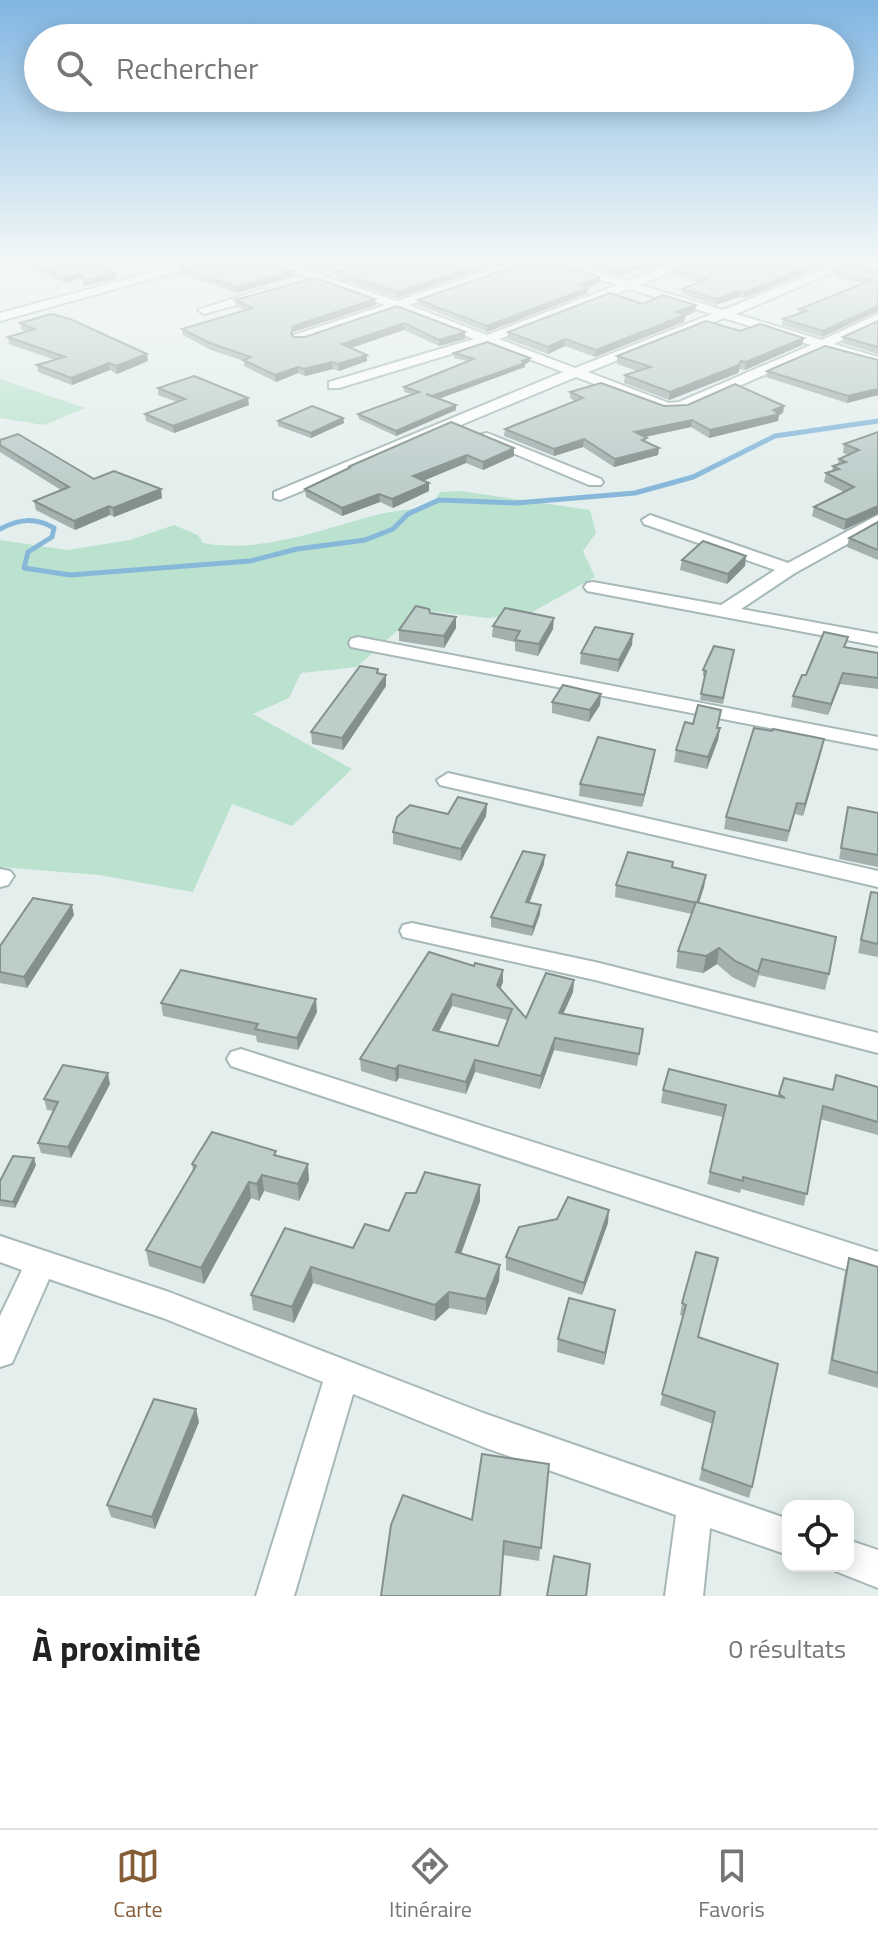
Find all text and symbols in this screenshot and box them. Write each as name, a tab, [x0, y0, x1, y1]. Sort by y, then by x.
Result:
search box	[24, 24, 854, 112]
text: Rechercher	[116, 45, 259, 91]
icon: search	[52, 46, 96, 90]
map controls	[782, 1500, 854, 1572]
button: locate	[782, 1500, 854, 1572]
text: À proximité	[32, 1622, 201, 1674]
text: 0 résultats	[729, 1629, 846, 1668]
tab: Carte	[113, 1844, 163, 1926]
tab: Itinéraire	[389, 1844, 472, 1926]
tab: Favoris	[698, 1844, 765, 1926]

